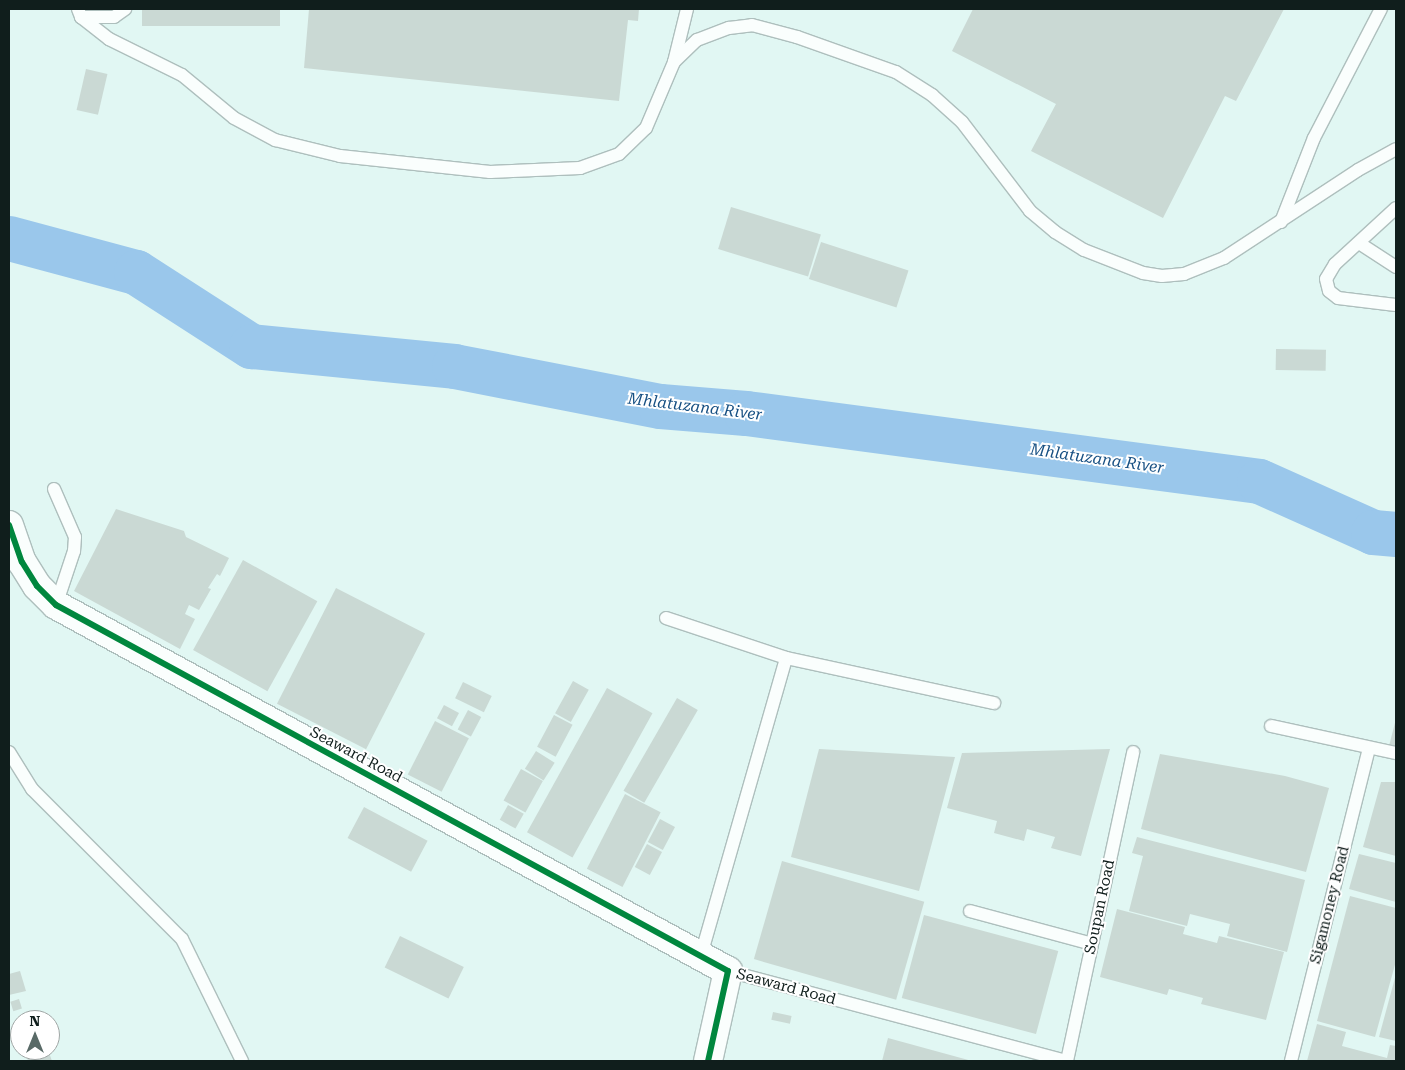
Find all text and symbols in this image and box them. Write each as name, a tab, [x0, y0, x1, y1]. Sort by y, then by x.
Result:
water label: Mhlatuzana River	[627, 389, 763, 425]
water label: Mhlatuzana River	[1029, 440, 1165, 478]
street label: Seaward Road	[307, 723, 405, 787]
street label: Sigamoney Road	[1307, 844, 1353, 966]
street label: Soupan Road	[1081, 858, 1119, 956]
street label: Seaward Road	[734, 965, 838, 1009]
north arrow	[10, 1010, 60, 1060]
text: N	[30, 1013, 40, 1029]

